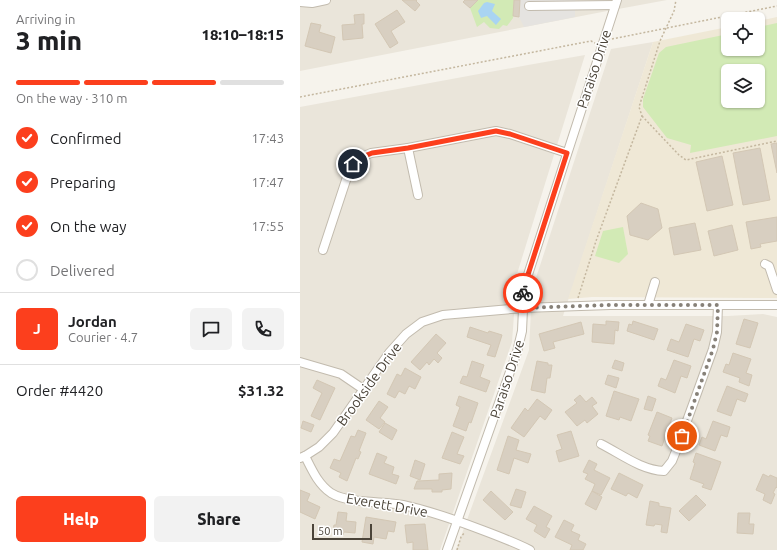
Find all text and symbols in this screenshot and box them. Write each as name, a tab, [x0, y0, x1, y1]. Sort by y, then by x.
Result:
text: Arriving in	[16, 12, 75, 26]
map controls	[721, 12, 765, 108]
button: locate	[721, 12, 765, 56]
text: 3 min	[16, 26, 82, 55]
text: 18:10–18:15	[201, 26, 284, 43]
street label: Paraiso Drive	[574, 28, 614, 110]
button: layers	[721, 64, 765, 108]
text: On the way · 310 m	[16, 91, 128, 105]
icon: check	[16, 127, 38, 149]
text: Confirmed	[50, 130, 122, 147]
text: 17:43	[251, 131, 284, 145]
pin	[336, 147, 370, 181]
icon: home	[342, 153, 364, 175]
icon: check	[16, 171, 38, 193]
text: Preparing	[50, 174, 116, 191]
text: 17:47	[251, 175, 284, 189]
icon: check	[16, 215, 38, 237]
text: On the way	[50, 218, 126, 235]
text: 17:55	[251, 219, 284, 233]
text: Delivered	[50, 262, 115, 279]
courier	[503, 273, 543, 313]
icon: bike	[512, 282, 534, 304]
button: chat	[190, 308, 232, 350]
button: phone	[242, 308, 284, 350]
text: Jordan	[68, 313, 117, 330]
text: J	[33, 320, 41, 337]
text: Courier · 4.7	[68, 330, 138, 344]
street label: Paraiso Drive	[487, 338, 527, 420]
street label: Brookside Drive	[333, 339, 405, 429]
text: Order #4420	[16, 382, 103, 399]
text: $31.32	[238, 382, 284, 399]
pin	[665, 419, 699, 453]
icon: bag	[671, 425, 693, 447]
street label: Everett Drive	[345, 490, 429, 520]
button: Help	[16, 496, 146, 542]
button: Share	[154, 496, 284, 542]
scale bar	[312, 522, 372, 541]
text: 50 m	[318, 525, 342, 537]

